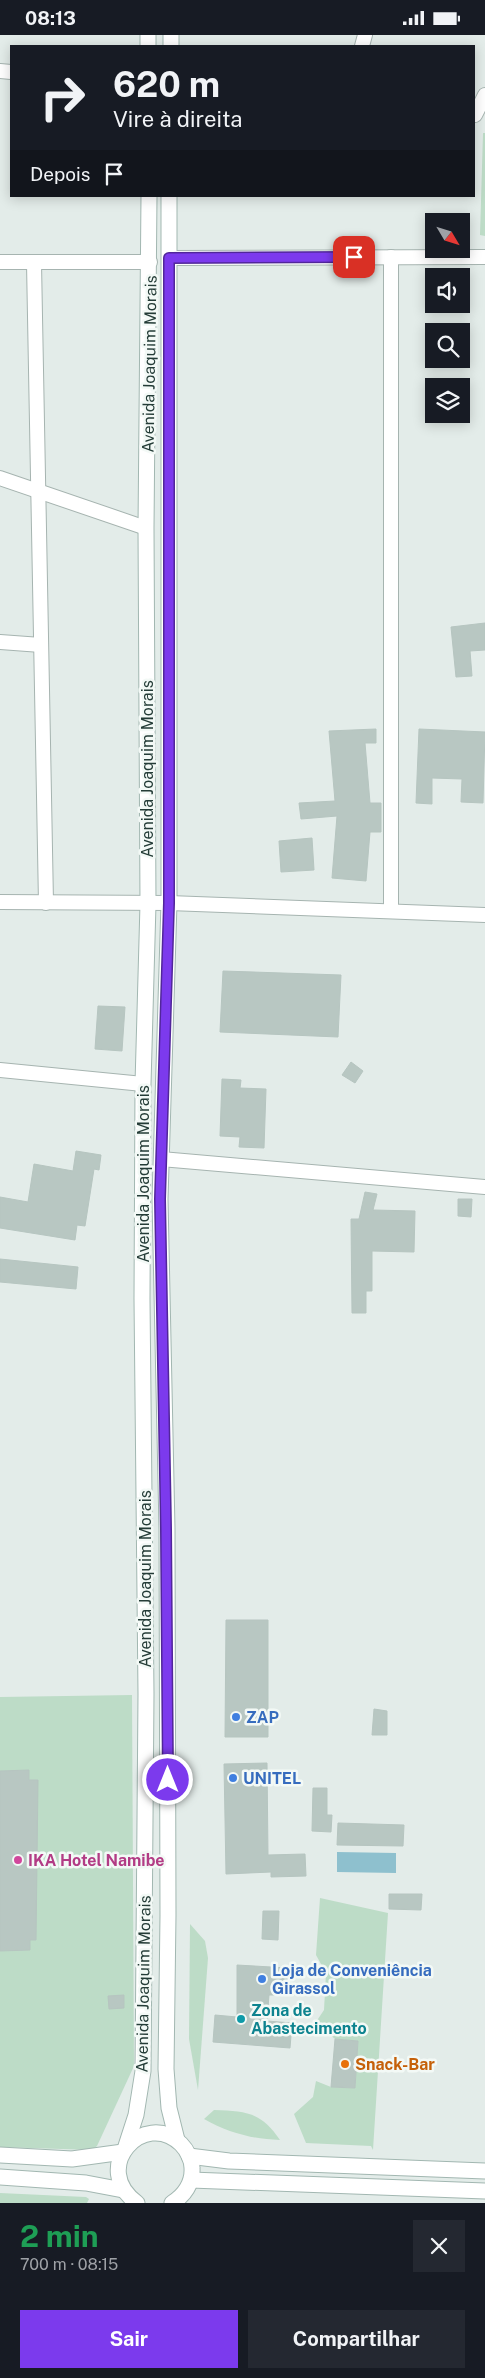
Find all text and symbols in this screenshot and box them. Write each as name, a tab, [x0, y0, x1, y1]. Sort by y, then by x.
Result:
text: 08:13	[25, 7, 76, 29]
text: 620 m	[113, 64, 220, 105]
icon: right	[30, 65, 95, 130]
text: Vire à direita	[113, 106, 243, 132]
icon: arrive	[100, 160, 128, 188]
text: Depois	[30, 163, 90, 185]
north arrow	[425, 213, 470, 257]
map controls	[425, 213, 470, 423]
pin	[333, 236, 375, 278]
icon: arrive	[340, 243, 368, 271]
button: sound	[425, 268, 470, 313]
street label: Avenida Joaquim Morais	[138, 275, 161, 453]
button: search	[425, 323, 470, 368]
button: layers	[425, 378, 470, 423]
street label: Avenida Joaquim Morais	[138, 680, 157, 858]
street label: Avenida Joaquim Morais	[134, 1085, 153, 1263]
street label: Avenida Joaquim Morais	[136, 1490, 155, 1668]
place label: ZAP	[246, 1708, 279, 1727]
marker: ZAP	[230, 1711, 242, 1723]
position arrow	[141, 1753, 193, 1805]
place label: UNITEL	[243, 1769, 301, 1788]
marker: UNITEL	[227, 1772, 239, 1784]
place label: IKA Hotel Namibe	[28, 1851, 165, 1870]
marker: IKA Hotel Namibe	[12, 1854, 24, 1866]
street label: Avenida Joaquim Morais	[132, 1895, 155, 2073]
place label: Loja de Conveniência Girassol	[272, 1961, 432, 1998]
marker: Loja de Conveniência Girassol	[256, 1973, 268, 1985]
place label: Zona de Abastecimento	[251, 2001, 367, 2038]
marker: Zona de Abastecimento	[235, 2013, 247, 2025]
place label: Snack-Bar	[355, 2055, 435, 2074]
marker: Snack-Bar	[339, 2058, 351, 2070]
text: 2 min	[20, 2218, 99, 2254]
button: close	[413, 2220, 465, 2272]
text: 700 m · 08:15	[20, 2255, 118, 2274]
button: Sair	[20, 2310, 238, 2368]
button: Compartilhar	[248, 2310, 465, 2368]

